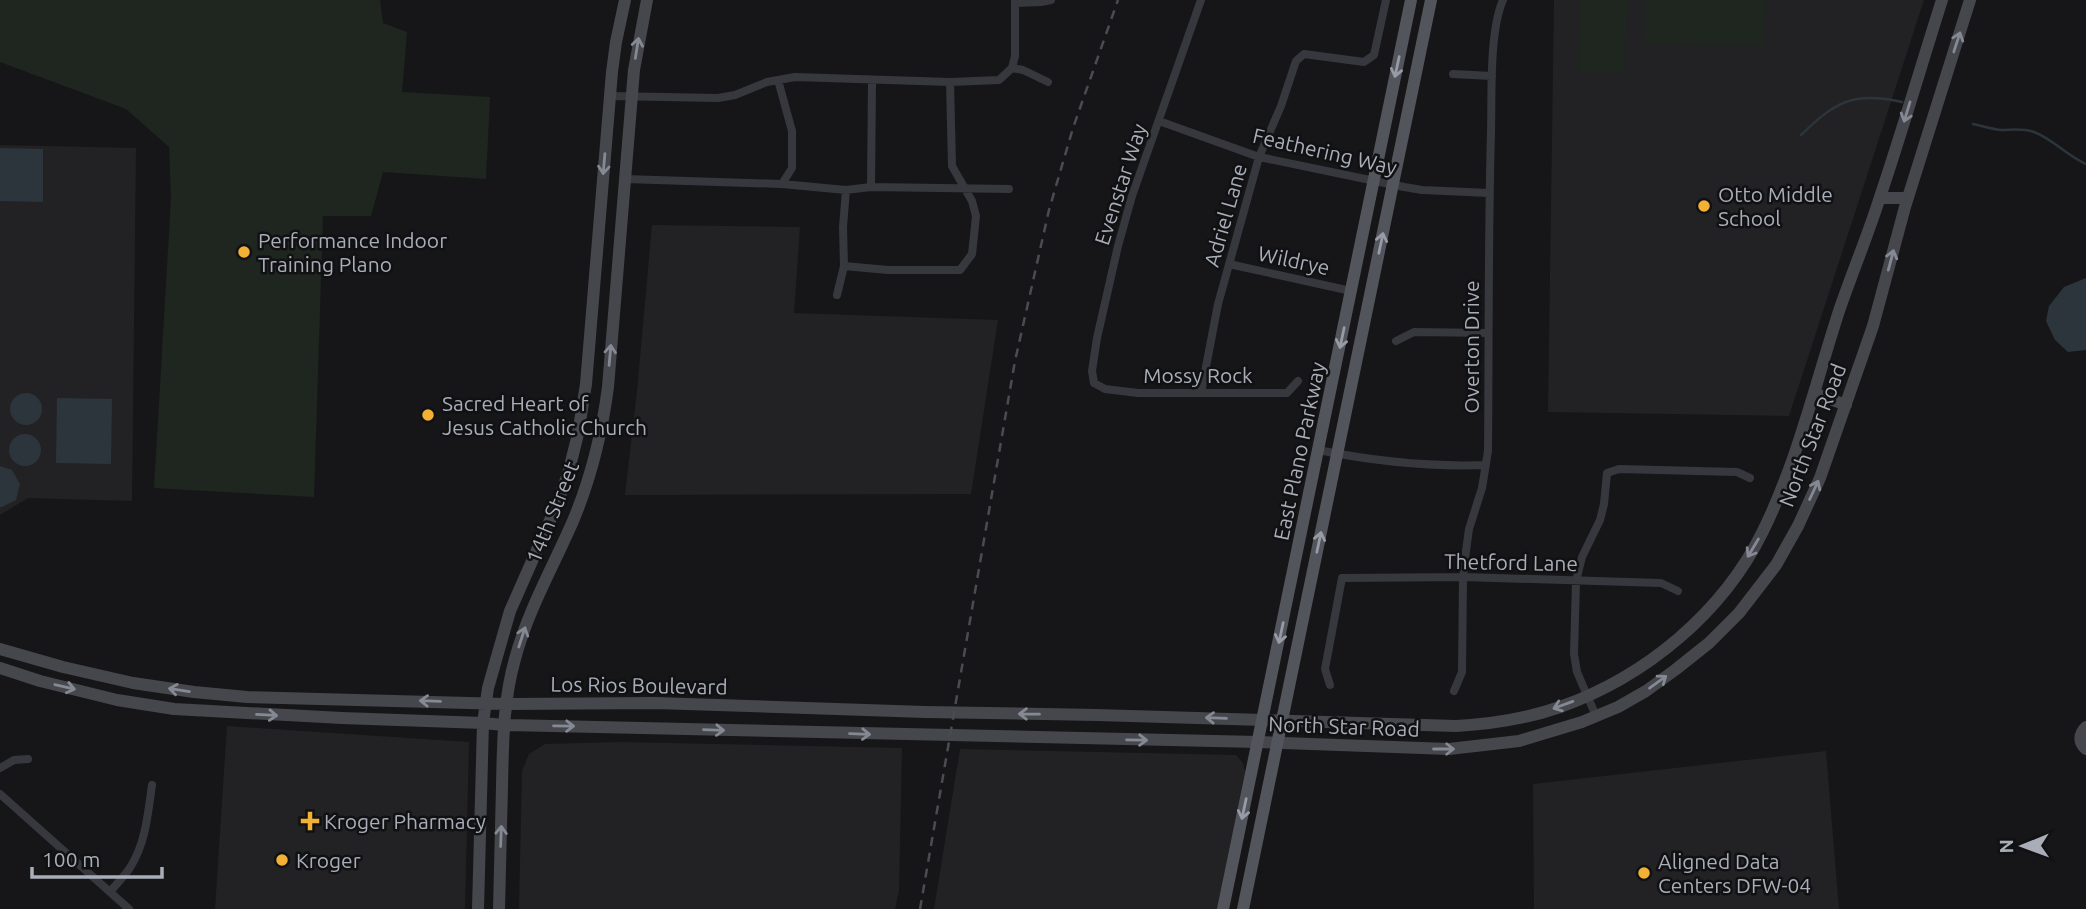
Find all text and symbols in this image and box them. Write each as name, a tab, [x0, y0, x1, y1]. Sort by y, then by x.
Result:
one-way arrow	[1951, 31, 1964, 53]
one-way arrow	[631, 37, 644, 60]
one-way arrow	[1390, 55, 1404, 78]
one-way arrow	[1900, 100, 1912, 122]
street label: Evenstar Way	[1089, 120, 1151, 248]
street label: Feathering Way	[1251, 123, 1399, 179]
one-way arrow	[597, 152, 610, 175]
street label: Adriel Lane	[1199, 161, 1251, 269]
place label: Otto Middle School	[1718, 182, 1833, 230]
marker: Otto Middle School	[1696, 198, 1712, 214]
place label: Performance Indoor Training Plano	[258, 228, 447, 276]
one-way arrow	[1374, 232, 1388, 255]
street label: Wildrye	[1256, 241, 1332, 279]
marker: Performance Indoor Training Plano	[236, 244, 252, 260]
one-way arrow	[1885, 249, 1898, 272]
street label: Overton Drive	[1459, 281, 1483, 414]
one-way arrow	[1334, 326, 1348, 349]
one-way arrow	[604, 344, 617, 366]
street label: East Plano Parkway	[1268, 360, 1330, 542]
street label: North Star Road	[1774, 360, 1850, 510]
street label: Mossy Rock	[1143, 363, 1253, 387]
place label: Sacred Heart of Jesus Catholic Church	[442, 391, 647, 439]
marker: Sacred Heart of Jesus Catholic Church	[420, 407, 436, 423]
street label: 14th Street	[521, 458, 583, 566]
one-way arrow	[1808, 480, 1822, 501]
one-way arrow	[1313, 531, 1327, 554]
one-way arrow	[1746, 537, 1760, 557]
street label: Thetford Lane	[1444, 549, 1578, 575]
one-way arrow	[1274, 621, 1287, 644]
one-way arrow	[516, 627, 529, 649]
street label: Los Rios Boulevard	[550, 671, 728, 699]
one-way arrow	[1648, 675, 1667, 690]
one-way arrow	[53, 681, 76, 694]
one-way arrow	[168, 683, 191, 696]
one-way arrow	[418, 695, 441, 708]
one-way arrow	[1553, 700, 1575, 712]
one-way arrow	[1018, 707, 1041, 721]
one-way arrow	[255, 709, 278, 722]
street label: North Star Road	[1268, 711, 1420, 741]
one-way arrow	[1205, 712, 1228, 725]
one-way arrow	[552, 719, 575, 733]
one-way arrow	[702, 723, 725, 737]
one-way arrow	[848, 728, 871, 741]
one-way arrow	[1126, 733, 1149, 747]
one-way arrow	[1432, 742, 1455, 756]
one-way arrow	[1236, 797, 1250, 820]
place label: Kroger Pharmacy	[324, 809, 486, 833]
north arrow	[1988, 811, 2058, 881]
marker: Kroger Pharmacy	[302, 813, 318, 829]
one-way arrow	[494, 825, 508, 848]
scale bar	[32, 836, 161, 880]
text: N	[1995, 839, 2017, 854]
text: 100 m	[42, 847, 100, 871]
place label: Kroger	[296, 848, 361, 872]
place label: Aligned Data Centers DFW-04	[1658, 849, 1811, 897]
marker: Kroger	[274, 852, 290, 868]
marker: Aligned Data Centers DFW-04	[1636, 865, 1652, 881]

